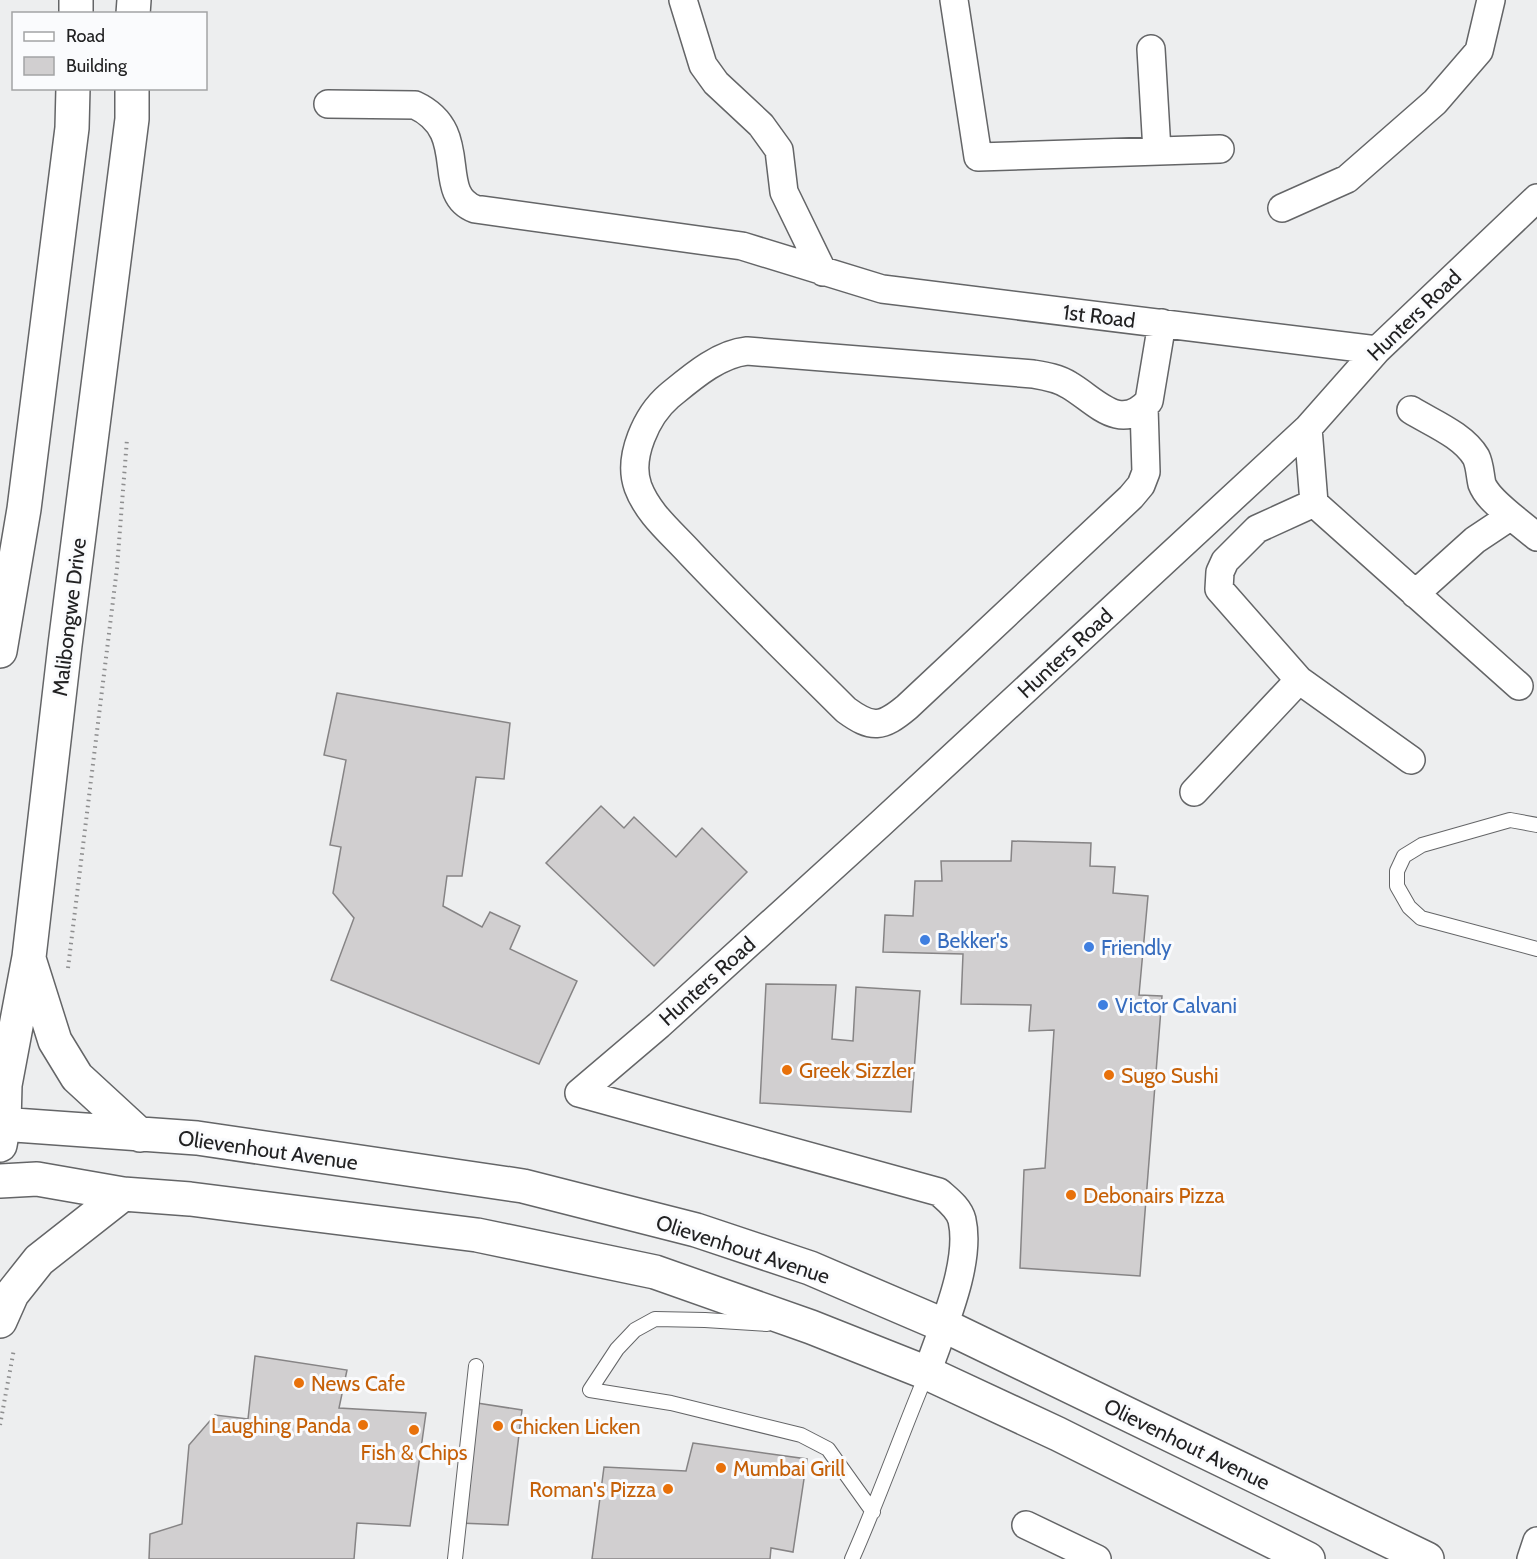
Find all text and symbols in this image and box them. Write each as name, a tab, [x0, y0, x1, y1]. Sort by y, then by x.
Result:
legend	[12, 12, 207, 90]
text: Road	[66, 25, 105, 47]
text: Building	[66, 55, 128, 77]
street label: Hunters Road	[1362, 264, 1466, 366]
street label: 1st Road	[1061, 299, 1137, 333]
street label: Malibongwe Drive	[47, 536, 91, 698]
street label: Hunters Road	[1012, 603, 1118, 703]
place label: Bekker's	[937, 928, 1008, 953]
street label: Hunters Road	[654, 931, 760, 1031]
marker: Bekker's	[918, 933, 932, 947]
place label: Friendly	[1101, 935, 1172, 960]
marker: Friendly	[1082, 940, 1096, 954]
place label: Victor Calvani	[1115, 993, 1237, 1018]
marker: Victor Calvani	[1096, 998, 1110, 1012]
place label: Greek Sizzler	[799, 1058, 914, 1083]
marker: Greek Sizzler	[780, 1063, 794, 1077]
place label: Sugo Sushi	[1121, 1063, 1219, 1088]
marker: Sugo Sushi	[1102, 1068, 1116, 1082]
street label: Olievenhout Avenue	[177, 1125, 360, 1175]
place label: Debonairs Pizza	[1083, 1183, 1225, 1208]
marker: Debonairs Pizza	[1064, 1188, 1078, 1202]
street label: Olievenhout Avenue	[653, 1209, 833, 1289]
place label: News Cafe	[311, 1371, 406, 1396]
marker: News Cafe	[292, 1376, 306, 1390]
street label: Olievenhout Avenue	[1100, 1393, 1274, 1495]
place label: Laughing Panda	[211, 1413, 351, 1438]
place label: Chicken Licken	[510, 1414, 640, 1439]
marker: Laughing Panda	[356, 1418, 370, 1432]
marker: Chicken Licken	[491, 1419, 505, 1433]
marker: Fish & Chips	[407, 1423, 421, 1437]
place label: Fish & Chips	[361, 1440, 468, 1465]
place label: Mumbai Grill	[733, 1456, 845, 1481]
marker: Mumbai Grill	[714, 1461, 728, 1475]
place label: Roman's Pizza	[529, 1477, 656, 1502]
marker: Roman's Pizza	[661, 1482, 675, 1496]

